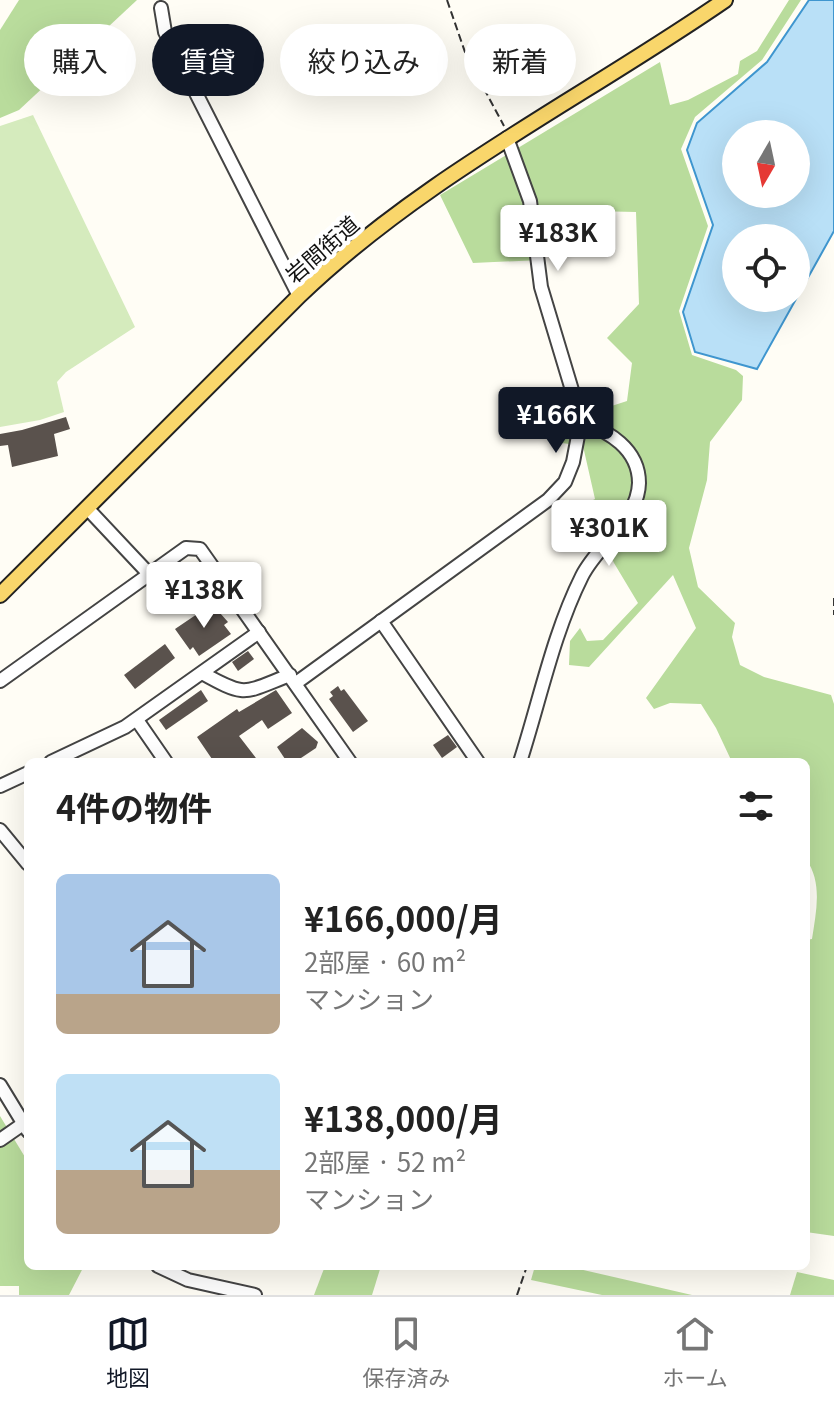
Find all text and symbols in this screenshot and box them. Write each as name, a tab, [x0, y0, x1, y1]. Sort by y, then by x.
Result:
chip: 購入	[24, 24, 136, 96]
chip: 賃貸	[152, 24, 264, 96]
chip: 絞り込み	[280, 24, 448, 96]
chip: 新着	[464, 24, 576, 96]
north arrow	[722, 120, 810, 208]
map controls	[722, 120, 810, 312]
pin: ¥183K	[502, 205, 614, 273]
street label: 岩間街道	[277, 207, 365, 289]
text: ¥183K	[518, 212, 598, 249]
button: locate	[722, 224, 810, 312]
pin: ¥166K	[500, 387, 612, 455]
text: ¥166K	[516, 394, 596, 431]
pin: ¥301K	[553, 500, 665, 568]
text: ¥301K	[569, 507, 649, 544]
pin: ¥138K	[148, 562, 260, 630]
text: ¥138K	[164, 569, 244, 606]
text: 4件の物件	[56, 782, 212, 831]
icon: filters	[734, 784, 778, 828]
text: ¥166,000/月	[304, 893, 503, 942]
icon: home	[120, 906, 216, 1002]
text: 2部屋 · 60 m²	[304, 942, 466, 979]
text: マンション	[304, 979, 434, 1016]
text: ¥138,000/月	[304, 1093, 503, 1142]
icon: home	[120, 1106, 216, 1202]
text: 2部屋 · 52 m²	[304, 1142, 466, 1179]
text: マンション	[304, 1179, 434, 1216]
tab: 地図	[106, 1312, 150, 1392]
tab: 保存済み	[362, 1312, 450, 1392]
tab: ホーム	[663, 1312, 728, 1392]

